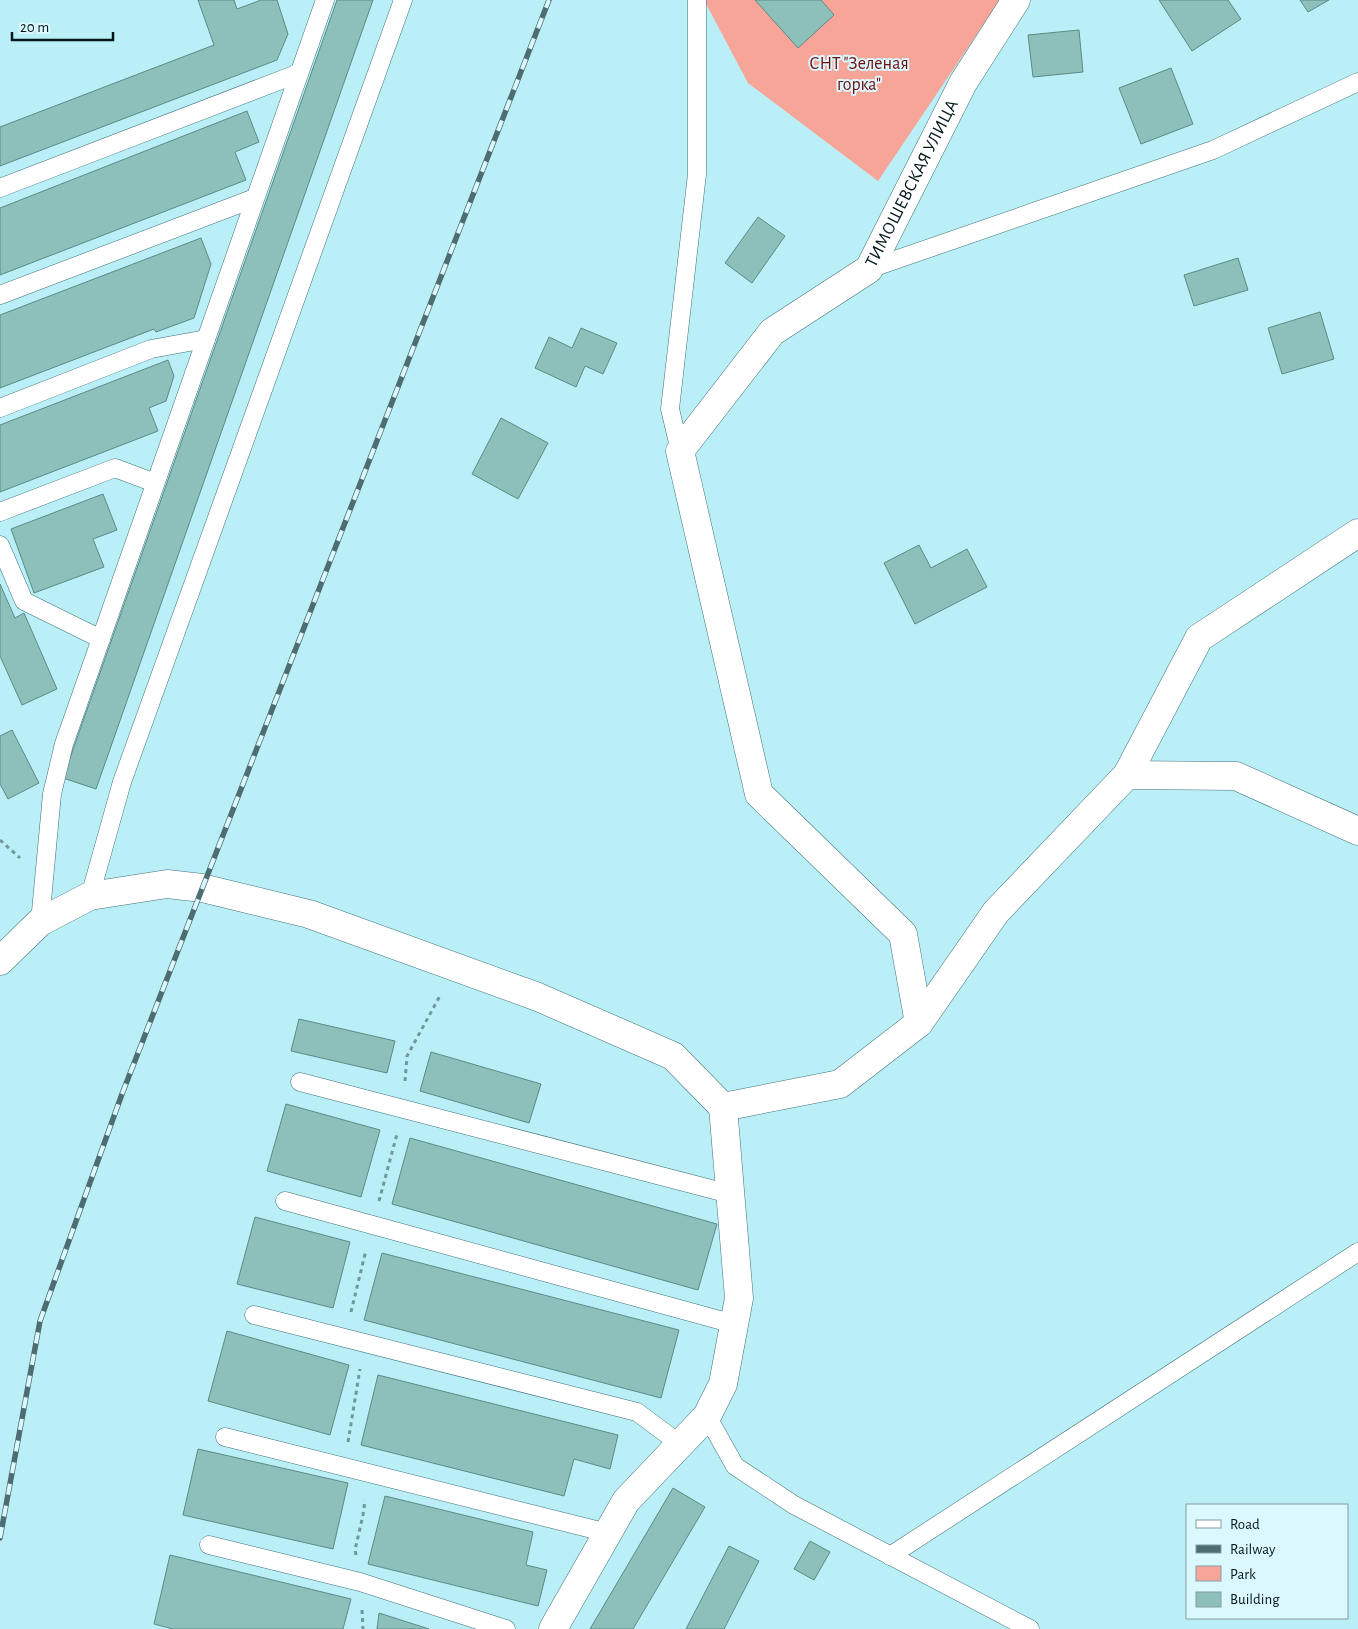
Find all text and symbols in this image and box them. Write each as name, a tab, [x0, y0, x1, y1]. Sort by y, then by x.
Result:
scale bar	[12, 10, 114, 42]
text: 20 m	[20, 20, 49, 35]
park label: СНТ "Зеленая горка"	[809, 55, 909, 94]
street label: ТИМОШЕВСКАЯ УЛИЦА	[862, 97, 962, 270]
legend	[1186, 1504, 1348, 1619]
text: Road	[1230, 1517, 1260, 1532]
text: Railway	[1230, 1542, 1276, 1557]
text: Park	[1230, 1567, 1256, 1582]
text: Building	[1230, 1592, 1280, 1607]

